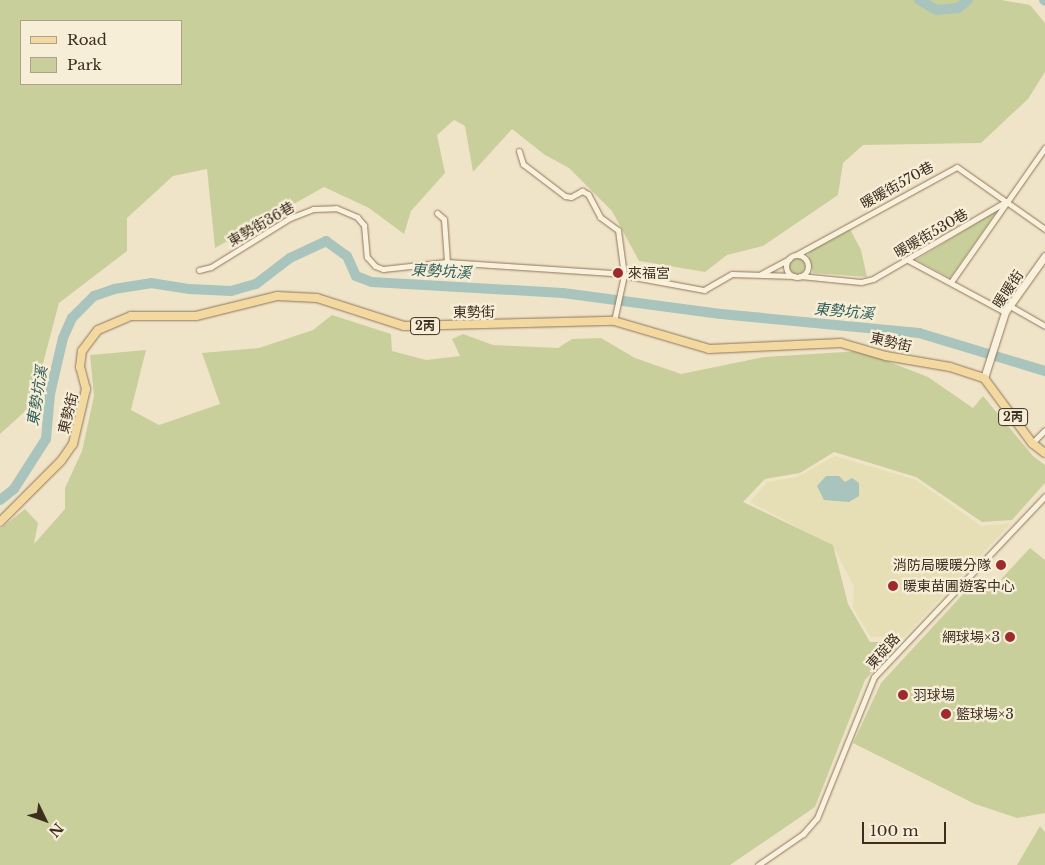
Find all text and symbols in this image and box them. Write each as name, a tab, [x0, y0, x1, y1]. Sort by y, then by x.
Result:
legend	[20, 20, 182, 85]
text: Road	[67, 30, 107, 49]
text: Park	[67, 55, 102, 74]
street label: 暖暖街570巷	[858, 158, 936, 212]
street label: 東勢街36巷	[225, 198, 297, 250]
street label: 暖暖街530巷	[891, 205, 971, 261]
water label: 東勢坑溪	[411, 260, 471, 282]
place label: 來福宮	[628, 265, 670, 281]
marker: 來福宮	[612, 267, 624, 279]
street label: 暖暖街	[989, 267, 1027, 311]
water label: 東勢坑溪	[813, 299, 875, 323]
street label: 東勢街	[453, 303, 495, 321]
road number: 2丙	[410, 316, 440, 336]
street label: 東勢街	[869, 329, 913, 355]
water label: 東勢坑溪	[23, 365, 51, 427]
street label: 東勢街	[55, 391, 81, 435]
road number: 2丙	[998, 408, 1028, 427]
place label: 消防局暖暖分隊	[893, 557, 991, 573]
marker: 消防局暖暖分隊	[995, 559, 1007, 571]
place label: 暖東苗圃遊客中心	[903, 578, 1015, 594]
marker: 暖東苗圃遊客中心	[887, 580, 899, 592]
place label: 網球場×3	[942, 629, 1000, 645]
street label: 東碇路	[863, 630, 903, 672]
marker: 網球場×3	[1004, 631, 1016, 643]
place label: 羽球場	[913, 687, 955, 703]
marker: 羽球場	[897, 689, 909, 701]
place label: 籃球場×3	[956, 706, 1014, 722]
marker: 籃球場×3	[940, 708, 952, 720]
north arrow	[20, 795, 70, 845]
scale bar	[865, 812, 949, 844]
text: N	[45, 819, 67, 841]
text: 100 m	[870, 821, 919, 840]

